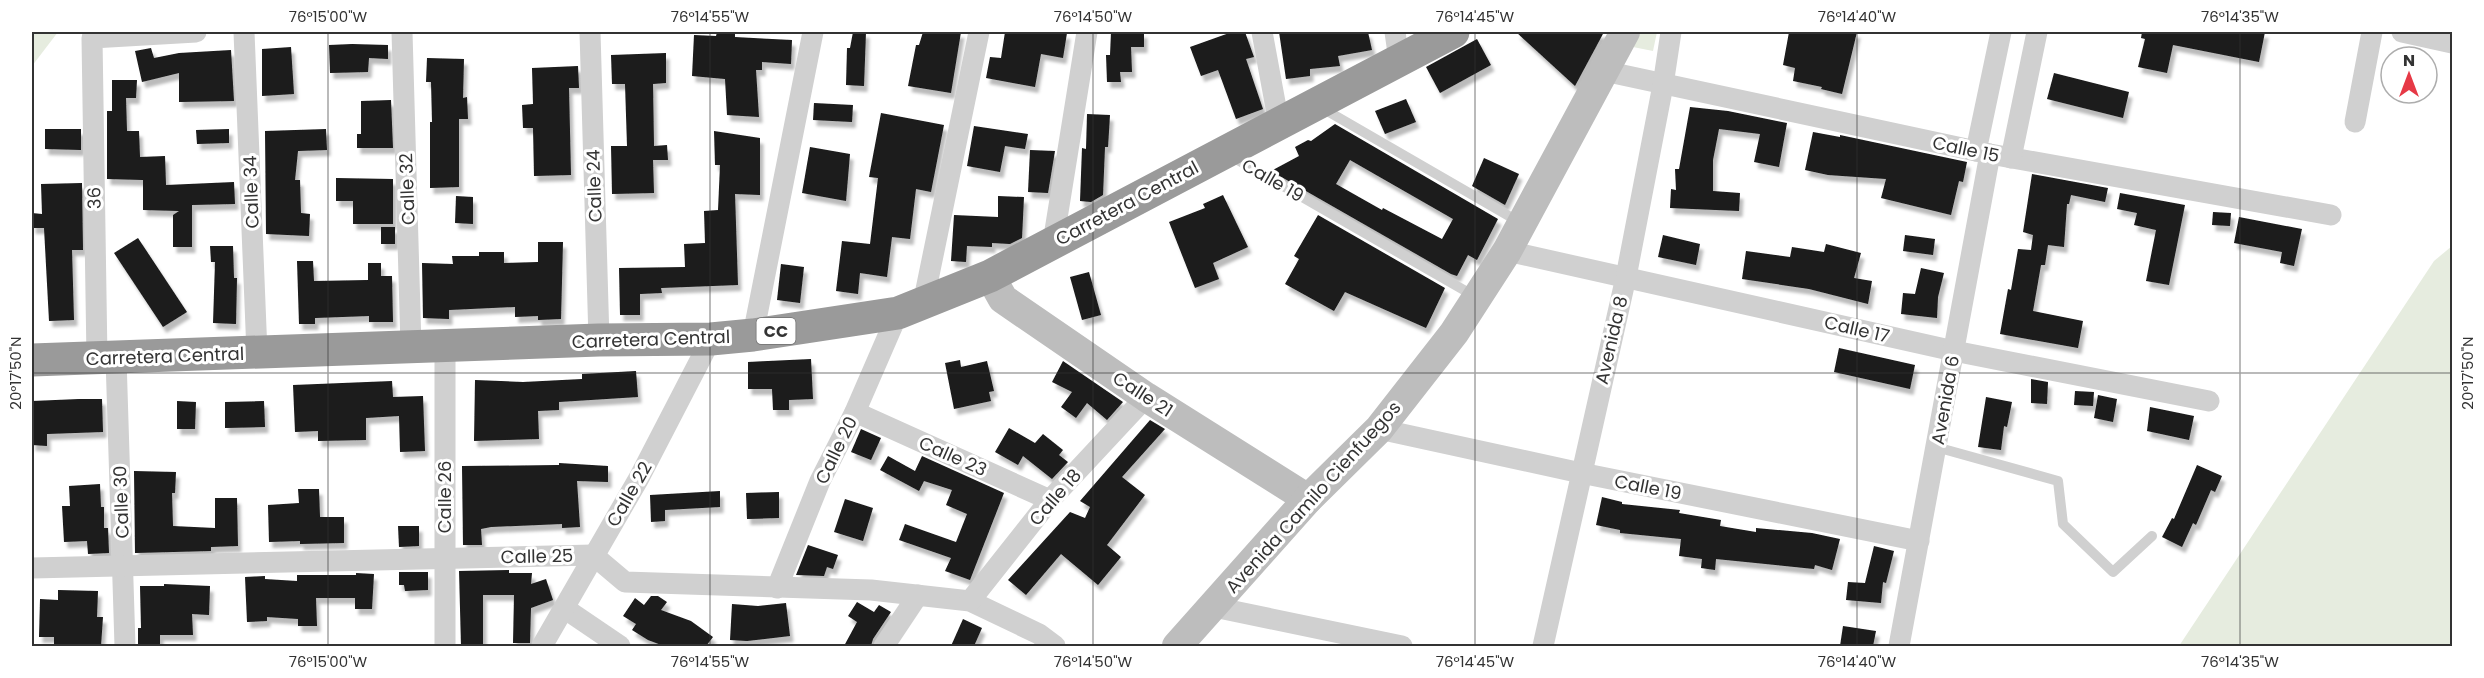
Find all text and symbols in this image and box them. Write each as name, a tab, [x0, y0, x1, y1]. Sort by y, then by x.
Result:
text: 76°15'00"W	[289, 6, 368, 27]
text: 76°14'55"W	[671, 6, 750, 27]
text: 76°14'50"W	[1054, 6, 1133, 27]
text: 76°14'45"W	[1436, 6, 1515, 27]
text: 76°14'40"W	[1818, 6, 1897, 27]
text: 76°14'35"W	[2201, 6, 2279, 27]
north arrow	[2379, 45, 2439, 105]
text: N	[2403, 49, 2415, 72]
street label: Calle 15	[1930, 130, 2002, 168]
street label: Calle 24	[580, 149, 608, 223]
street label: Calle 19	[1237, 152, 1309, 208]
street label: Calle 32	[393, 153, 421, 225]
street label: Calle 34	[237, 155, 265, 229]
street label: Carretera Central	[1051, 155, 1203, 251]
street label: 36	[81, 187, 107, 209]
street label: Avenida 8	[1589, 293, 1633, 387]
street label: Calle 17	[1822, 309, 1892, 349]
road number: CC	[756, 318, 796, 344]
street label: Carretera Central	[571, 324, 731, 354]
text: 20°17'50"N	[5, 336, 26, 410]
text: 20°17'50"N	[2457, 336, 2478, 410]
street label: Carretera Central	[85, 341, 245, 371]
street label: Avenida 6	[1925, 354, 1965, 446]
street label: Calle 21	[1108, 365, 1178, 423]
street label: Avenida Camilo Cienfuegos	[1220, 395, 1406, 599]
street label: Calle 20	[809, 412, 863, 488]
street label: Calle 23	[915, 430, 991, 482]
street label: Calle 22	[600, 457, 658, 531]
street label: Calle 26	[432, 461, 457, 533]
street label: Calle 18	[1023, 463, 1087, 531]
street label: Calle 30	[107, 465, 135, 539]
street label: Calle 19	[1612, 468, 1684, 506]
street label: Calle 25	[501, 543, 573, 569]
text: 76°15'00"W	[289, 651, 368, 672]
text: 76°14'55"W	[671, 651, 750, 672]
text: 76°14'50"W	[1054, 651, 1133, 672]
text: 76°14'45"W	[1436, 651, 1515, 672]
text: 76°14'40"W	[1818, 651, 1897, 672]
text: 76°14'35"W	[2201, 651, 2279, 672]

